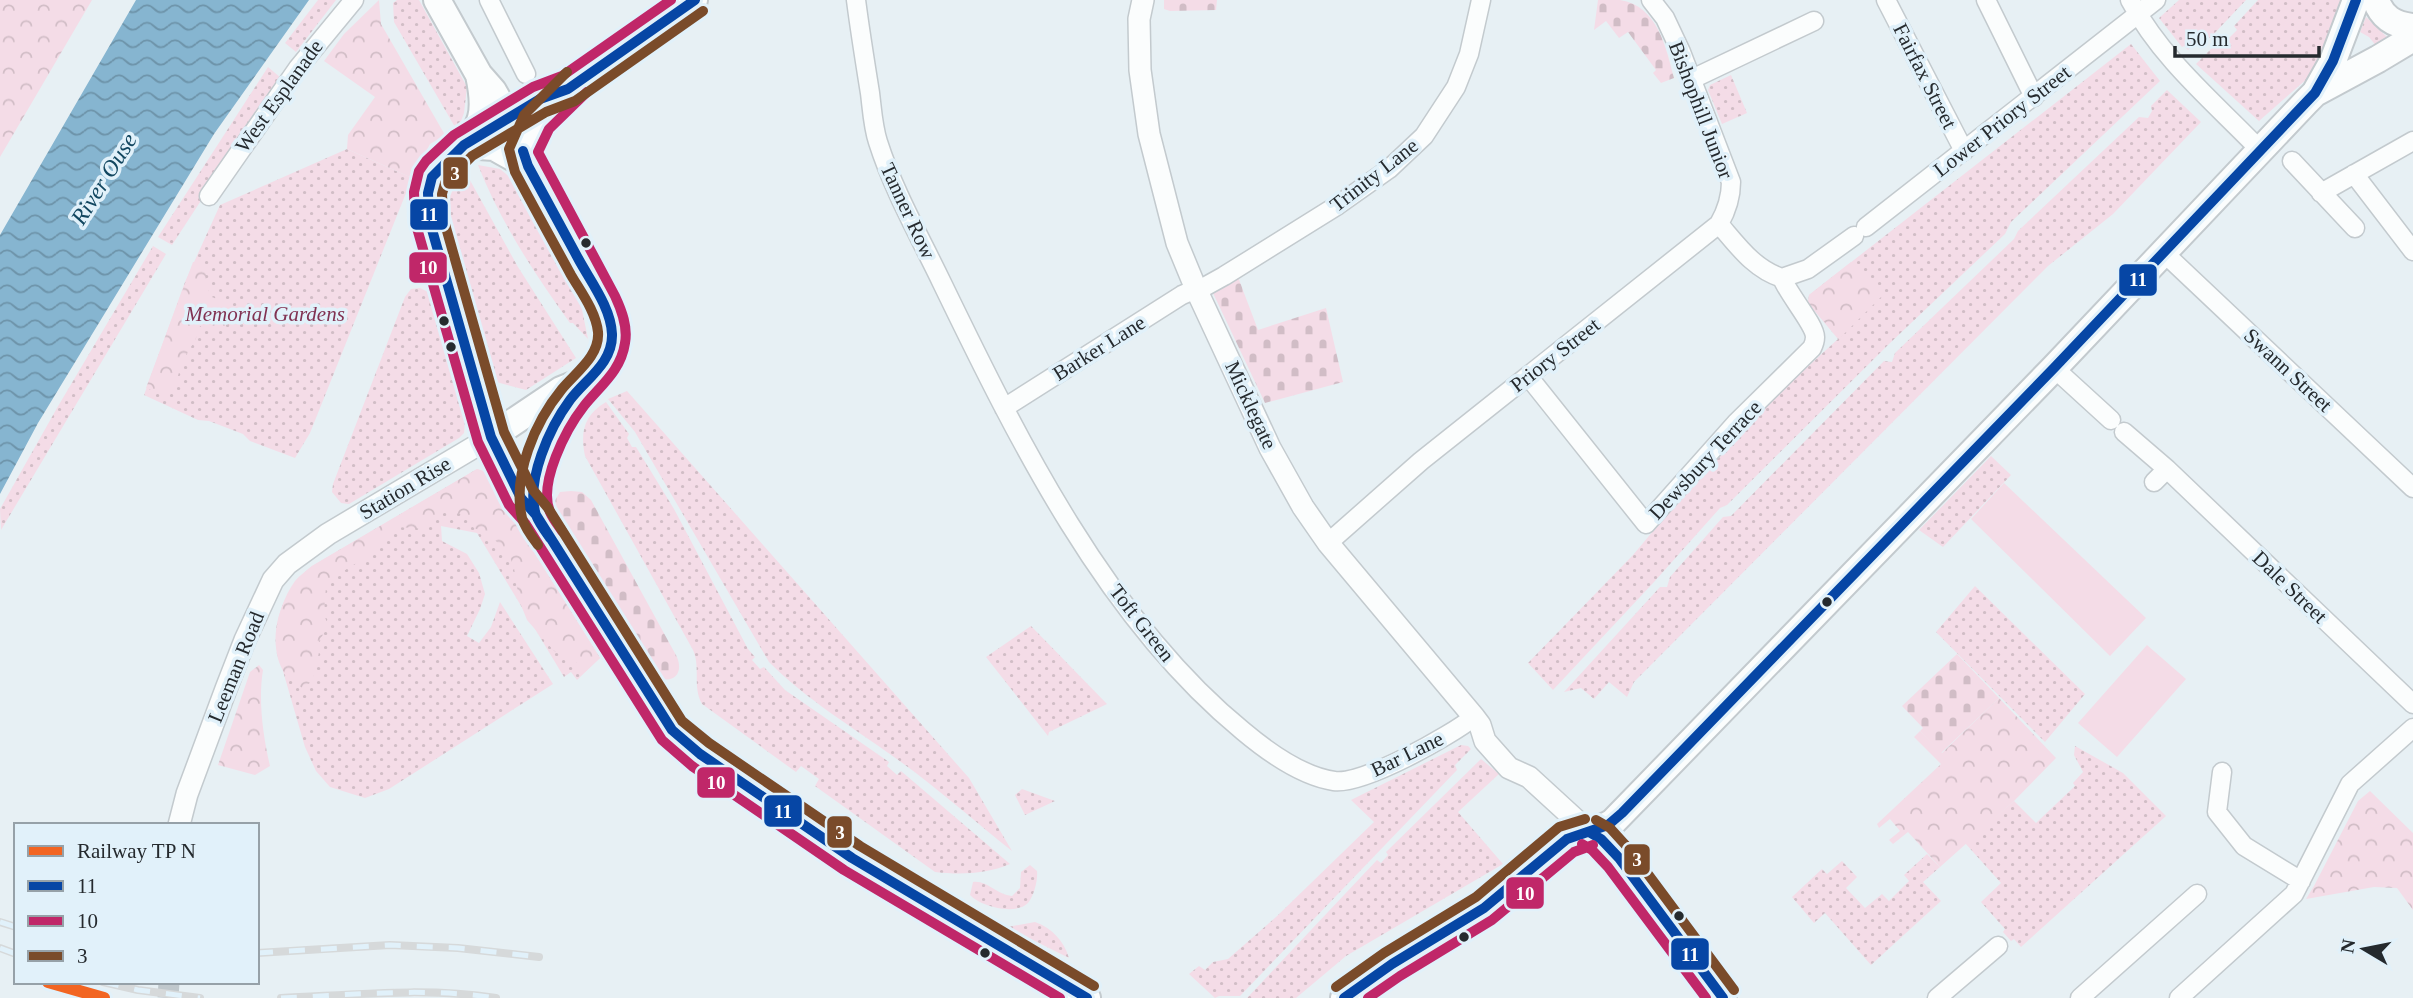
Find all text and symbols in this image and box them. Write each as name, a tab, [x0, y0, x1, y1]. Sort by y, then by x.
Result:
scale bar	[2175, 14, 2318, 58]
street label: Fairfax Street	[1888, 19, 1962, 133]
text: 50 m	[2186, 27, 2229, 51]
street label: West Esplanade	[230, 35, 328, 157]
street label: Bishophill Junior	[1664, 38, 1738, 182]
street label: Lower Priory Street	[1929, 60, 2075, 182]
water label: River Ouse	[66, 129, 142, 230]
street label: Trinity Lane	[1325, 133, 1423, 217]
line badge: 3	[442, 156, 469, 190]
street label: Tanner Row	[875, 159, 941, 263]
text: 3	[450, 163, 460, 184]
line badge: 11	[409, 198, 449, 231]
text: 11	[420, 204, 438, 225]
unlabelled marker	[579, 236, 593, 250]
line badge: 10	[408, 251, 448, 284]
text: 10	[419, 257, 438, 278]
line badge: 11	[2118, 263, 2158, 297]
text: 11	[2129, 269, 2147, 290]
park label: Memorial Gardens	[184, 302, 345, 326]
street label: Barker Lane	[1048, 310, 1150, 386]
street label: Priory Street	[1506, 313, 1605, 397]
unlabelled marker	[437, 314, 451, 328]
street label: Swann Street	[2239, 323, 2337, 417]
unlabelled marker	[444, 340, 458, 354]
street label: Micklegate	[1220, 357, 1282, 453]
street label: Dewsbury Terrace	[1644, 396, 1766, 524]
street label: Station Rise	[355, 451, 455, 525]
street label: Dale Street	[2248, 546, 2332, 628]
street label: Toft Green	[1104, 580, 1180, 667]
unlabelled marker	[1820, 595, 1834, 609]
street label: Leeman Road	[203, 608, 269, 726]
street label: Bar Lane	[1367, 726, 1447, 782]
line badge: 10	[696, 766, 736, 799]
text: 10	[707, 772, 726, 793]
line badge: 11	[763, 794, 803, 828]
text: 11	[774, 801, 792, 822]
line badge: 3	[826, 815, 853, 849]
text: 3	[835, 822, 845, 843]
legend	[14, 823, 259, 984]
text: Railway TP N	[77, 839, 196, 863]
line badge: 3	[1623, 843, 1651, 876]
text: 3	[1632, 849, 1642, 870]
text: 11	[77, 874, 97, 898]
line badge: 10	[1505, 876, 1545, 910]
text: 10	[1516, 883, 1535, 904]
text: 10	[77, 909, 98, 933]
unlabelled marker	[1672, 909, 1686, 923]
north arrow	[2329, 914, 2399, 984]
unlabelled marker	[1457, 930, 1471, 944]
line badge: 11	[1670, 937, 1710, 971]
text: N	[2336, 937, 2359, 955]
text: 3	[77, 944, 88, 968]
text: 11	[1681, 944, 1699, 965]
unlabelled marker	[978, 946, 992, 960]

